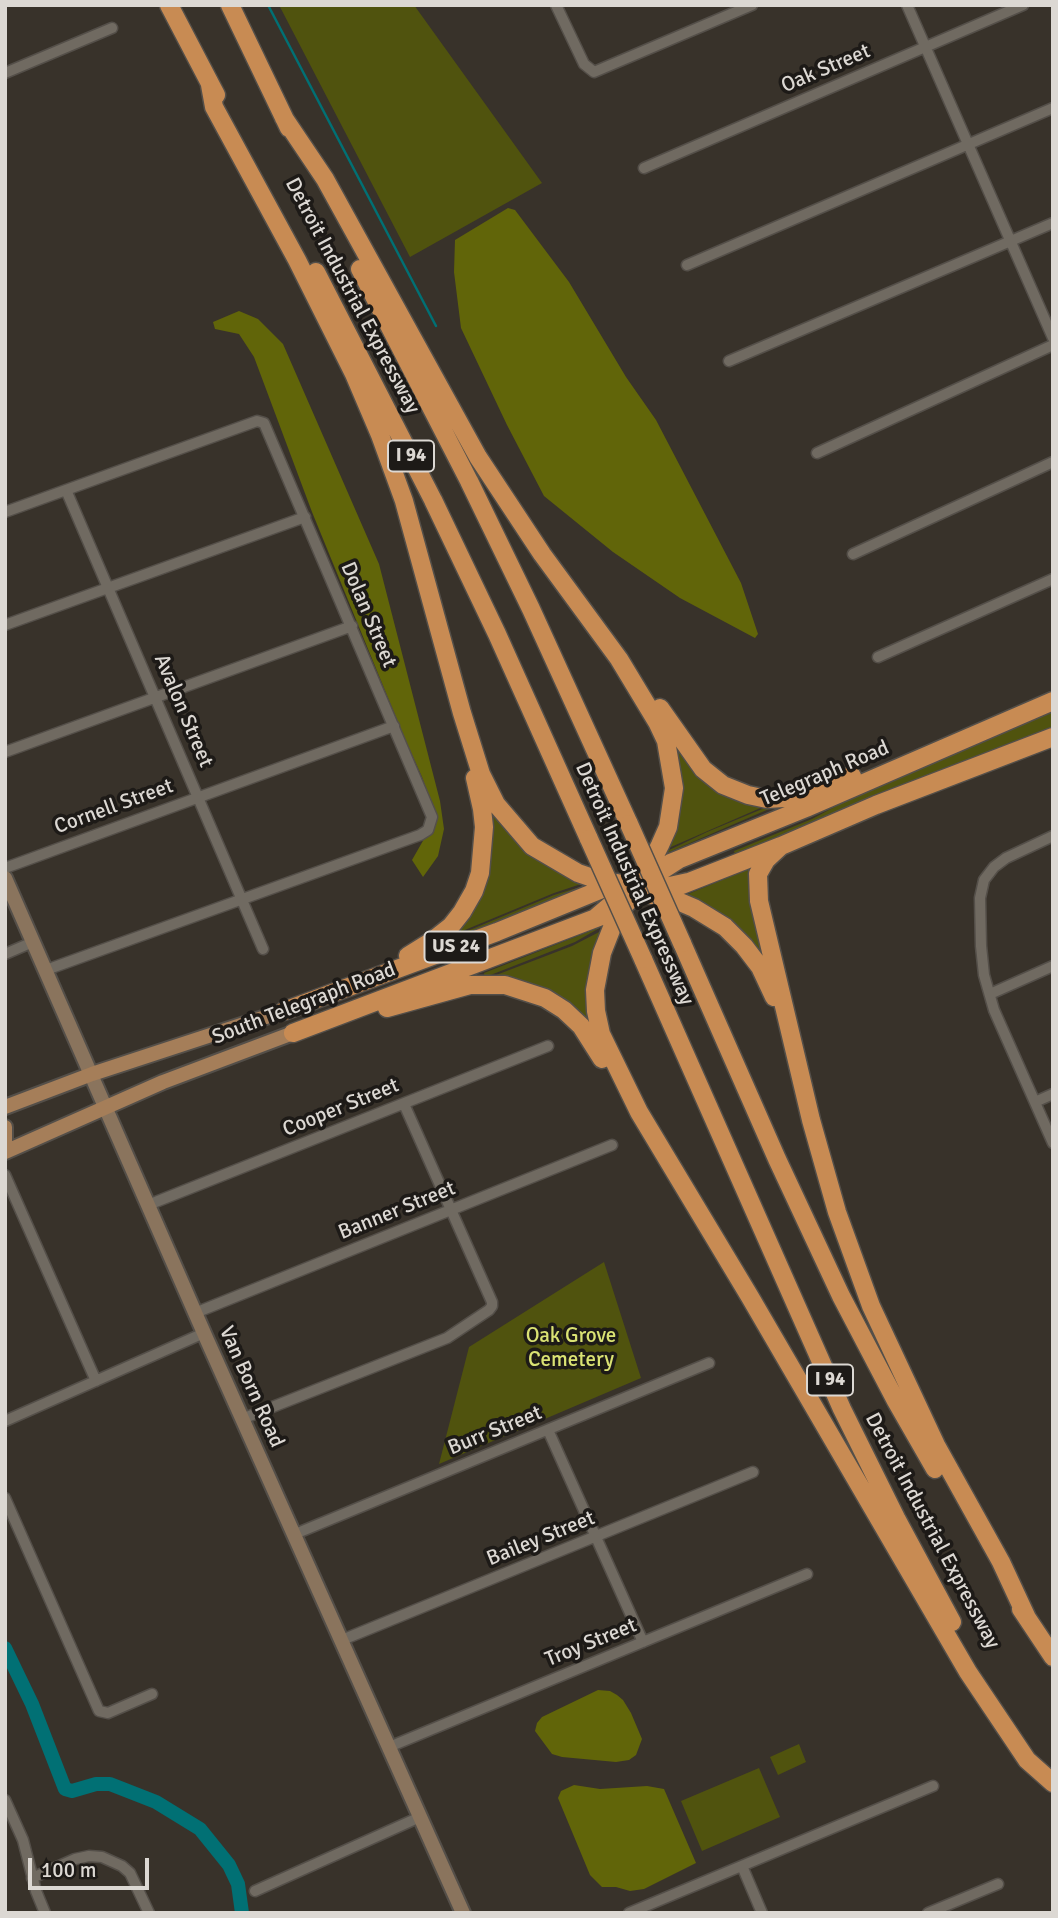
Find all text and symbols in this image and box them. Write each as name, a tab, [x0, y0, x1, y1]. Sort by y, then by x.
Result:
street label: Oak Street	[778, 39, 874, 99]
street label: Detroit Industrial Expressway	[279, 174, 425, 418]
road number: I 94	[388, 440, 434, 471]
street label: Dolan Street	[334, 558, 402, 672]
street label: Avalon Street	[148, 651, 218, 771]
street label: Telegraph Road	[757, 736, 893, 812]
street label: Detroit Industrial Expressway	[569, 759, 699, 1009]
street label: Cornell Street	[51, 774, 177, 840]
road number: US 24	[424, 931, 488, 962]
street label: South Telegraph Road	[209, 957, 399, 1051]
street label: Cooper Street	[279, 1073, 403, 1143]
street label: Banner Street	[335, 1176, 459, 1246]
street label: Van Born Road	[213, 1322, 289, 1452]
park label: Oak Grove Cemetery	[526, 1323, 616, 1373]
road number: I 94	[807, 1364, 853, 1396]
street label: Burr Street	[444, 1401, 546, 1461]
street label: Detroit Industrial Expressway	[859, 1409, 1005, 1653]
street label: Bailey Street	[483, 1506, 599, 1572]
street label: Troy Street	[542, 1613, 640, 1673]
scale bar	[32, 1844, 152, 1888]
text: 100 m	[41, 1857, 96, 1883]

